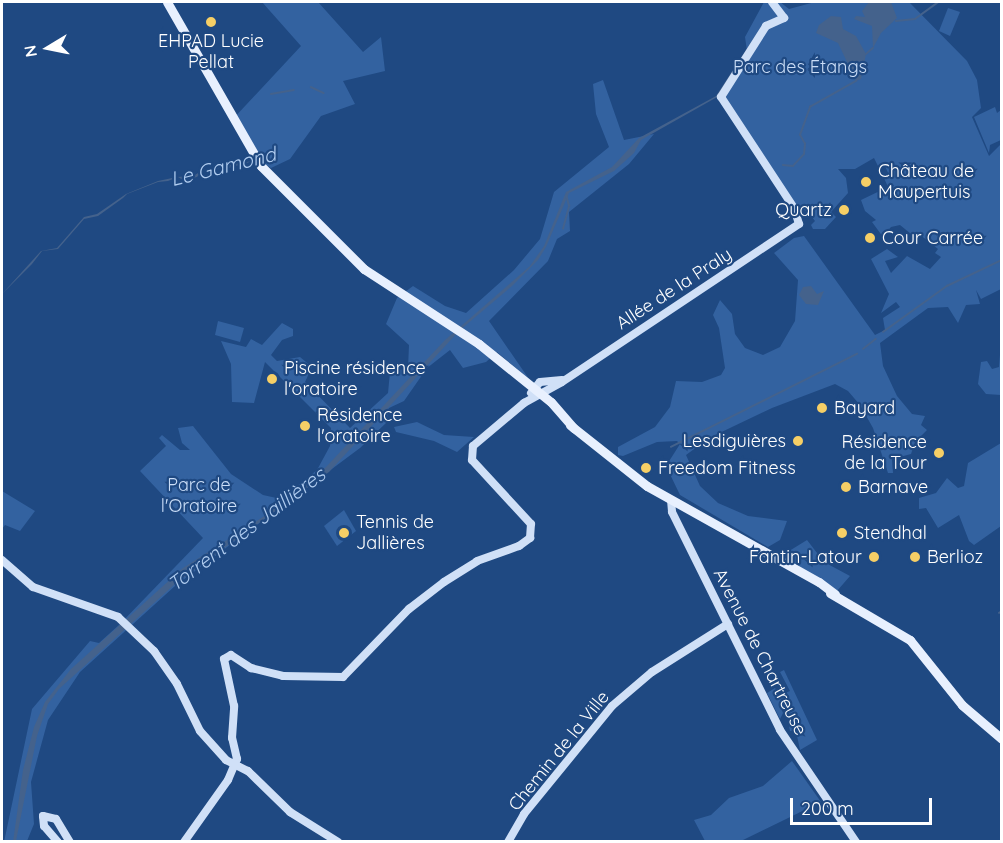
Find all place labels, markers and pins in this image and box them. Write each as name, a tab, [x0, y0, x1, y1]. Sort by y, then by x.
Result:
marker: EHPAD Lucie Pellat	[204, 15, 218, 29]
place label: EHPAD Lucie Pellat	[158, 31, 264, 74]
place label: Château de Maupertuis	[878, 161, 974, 204]
marker: Château de Maupertuis	[859, 175, 873, 189]
place label: Quartz	[775, 199, 832, 221]
marker: Quartz	[837, 203, 851, 217]
place label: Cour Carrée	[882, 227, 983, 249]
marker: Cour Carrée	[863, 231, 877, 245]
place label: Piscine résidence l'oratoire	[284, 358, 426, 400]
marker: Piscine résidence l'oratoire	[265, 372, 279, 386]
place label: Bayard	[834, 397, 895, 419]
marker: Bayard	[815, 401, 829, 415]
place label: Résidence l'oratoire	[317, 405, 402, 448]
marker: Résidence l'oratoire	[298, 419, 312, 433]
place label: Lesdiguières	[683, 430, 786, 452]
place label: Résidence de la Tour	[842, 432, 927, 474]
marker: Lesdiguières	[791, 434, 805, 448]
marker: Résidence de la Tour	[932, 446, 946, 460]
place label: Freedom Fitness	[658, 457, 796, 479]
marker: Freedom Fitness	[639, 461, 653, 475]
place label: Barnave	[858, 476, 928, 498]
marker: Barnave	[839, 480, 853, 494]
place label: Tennis de Jallières	[356, 512, 434, 554]
place label: Stendhal	[854, 522, 927, 544]
marker: Tennis de Jallières	[337, 526, 351, 540]
marker: Stendhal	[835, 526, 849, 540]
place label: Fantin-Latour	[749, 546, 862, 568]
place label: Berlioz	[927, 546, 983, 568]
marker: Fantin-Latour	[867, 550, 881, 564]
marker: Berlioz	[908, 550, 922, 564]

